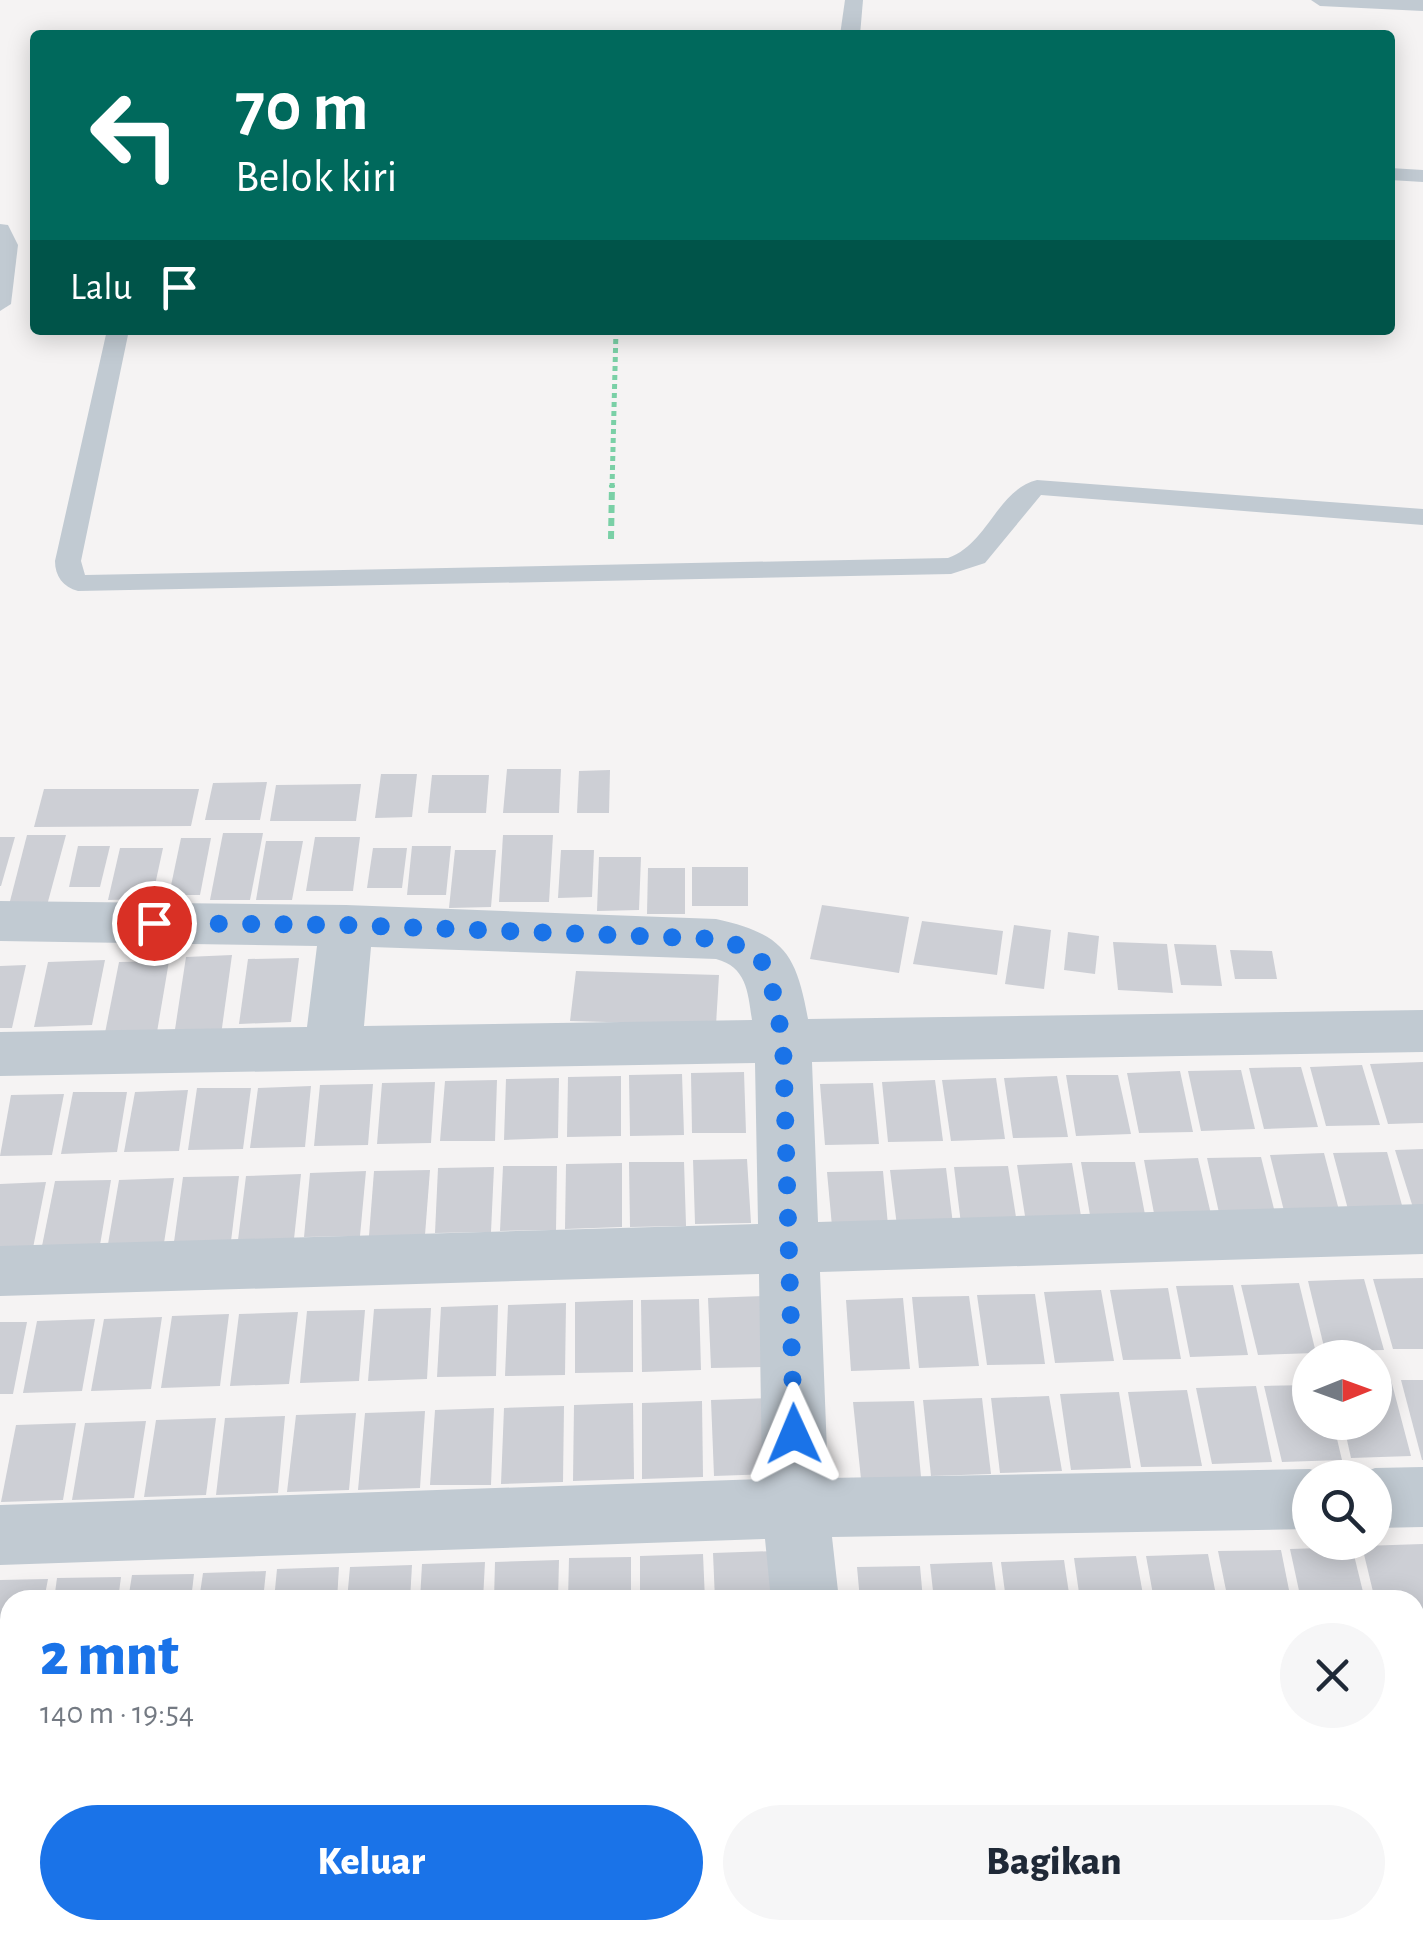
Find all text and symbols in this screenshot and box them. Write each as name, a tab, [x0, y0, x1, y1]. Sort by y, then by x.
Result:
icon: left	[70, 70, 200, 200]
text: 70 m	[235, 73, 369, 143]
text: Belok kiri	[235, 155, 397, 200]
icon: arrive	[152, 260, 207, 315]
text: Lalu	[70, 269, 132, 307]
pin	[112, 881, 197, 966]
icon: arrive	[127, 896, 182, 951]
north arrow	[1292, 1340, 1392, 1440]
map controls	[1292, 1340, 1392, 1560]
position arrow	[742, 1382, 846, 1486]
button: search	[1292, 1460, 1392, 1560]
button: close	[1280, 1623, 1385, 1728]
text: 2 mnt	[40, 1626, 179, 1686]
text: 140 m · 19:54	[40, 1697, 194, 1729]
button: Keluar	[40, 1805, 703, 1920]
button: Bagikan	[723, 1805, 1385, 1920]

